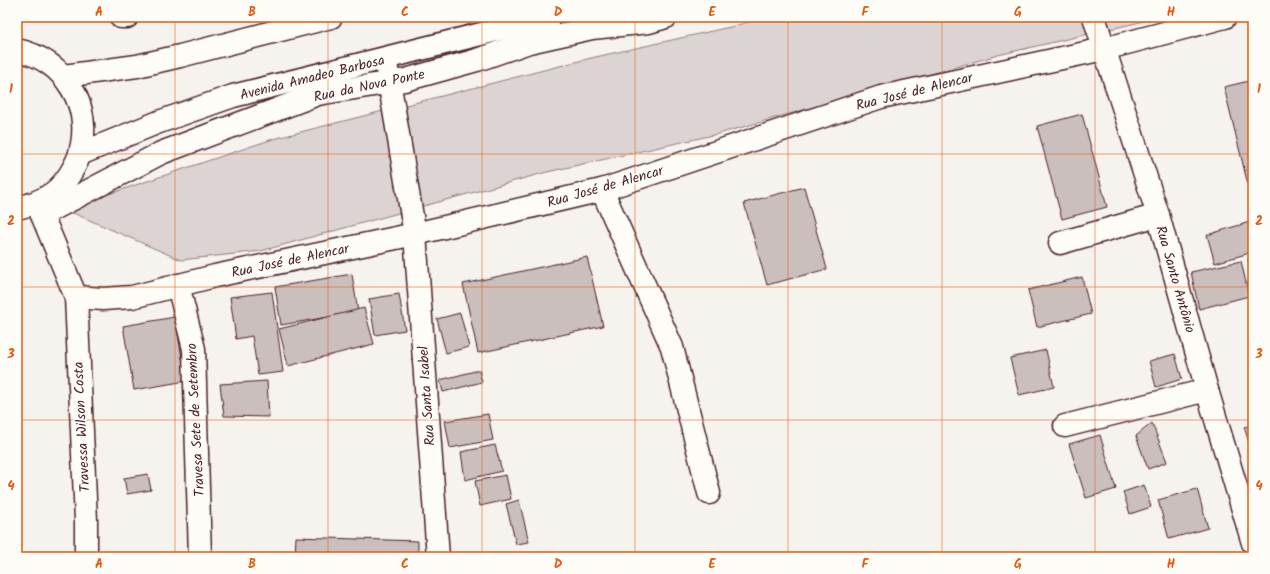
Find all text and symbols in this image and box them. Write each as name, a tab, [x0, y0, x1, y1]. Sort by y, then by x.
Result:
text: A	[95, 2, 103, 23]
text: B	[248, 2, 256, 23]
text: C	[401, 2, 409, 23]
text: D	[554, 2, 563, 23]
text: E	[708, 2, 716, 23]
text: F	[861, 2, 869, 23]
text: G	[1014, 2, 1022, 23]
text: H	[1167, 2, 1176, 23]
street label: Avenida Amadeo Barbosa	[238, 49, 387, 107]
street label: Rua da Nova Ponte	[312, 63, 428, 109]
street label: Rua José de Alencar	[853, 66, 976, 117]
text: 1	[9, 79, 13, 100]
text: 1	[1257, 79, 1261, 100]
street label: Rua José de Alencar	[545, 160, 667, 214]
text: 2	[7, 211, 15, 232]
text: 2	[1255, 211, 1263, 232]
street label: Rua Santo Antônio	[1149, 223, 1201, 336]
street label: Rua José de Alencar	[229, 237, 352, 284]
street label: Travesa Sete de Setembro	[181, 343, 211, 497]
text: 3	[6, 344, 15, 365]
text: 3	[1254, 344, 1263, 365]
street label: Rua Santa Isabel	[412, 345, 441, 447]
street label: Travessa Wilson Costa	[68, 361, 96, 493]
text: 4	[7, 476, 15, 497]
text: 4	[1255, 476, 1263, 497]
text: A	[95, 554, 103, 574]
text: B	[248, 554, 256, 574]
text: C	[401, 554, 409, 574]
text: D	[554, 554, 563, 574]
text: E	[708, 554, 716, 574]
text: F	[861, 554, 869, 574]
text: G	[1014, 554, 1022, 574]
text: H	[1167, 554, 1176, 574]

